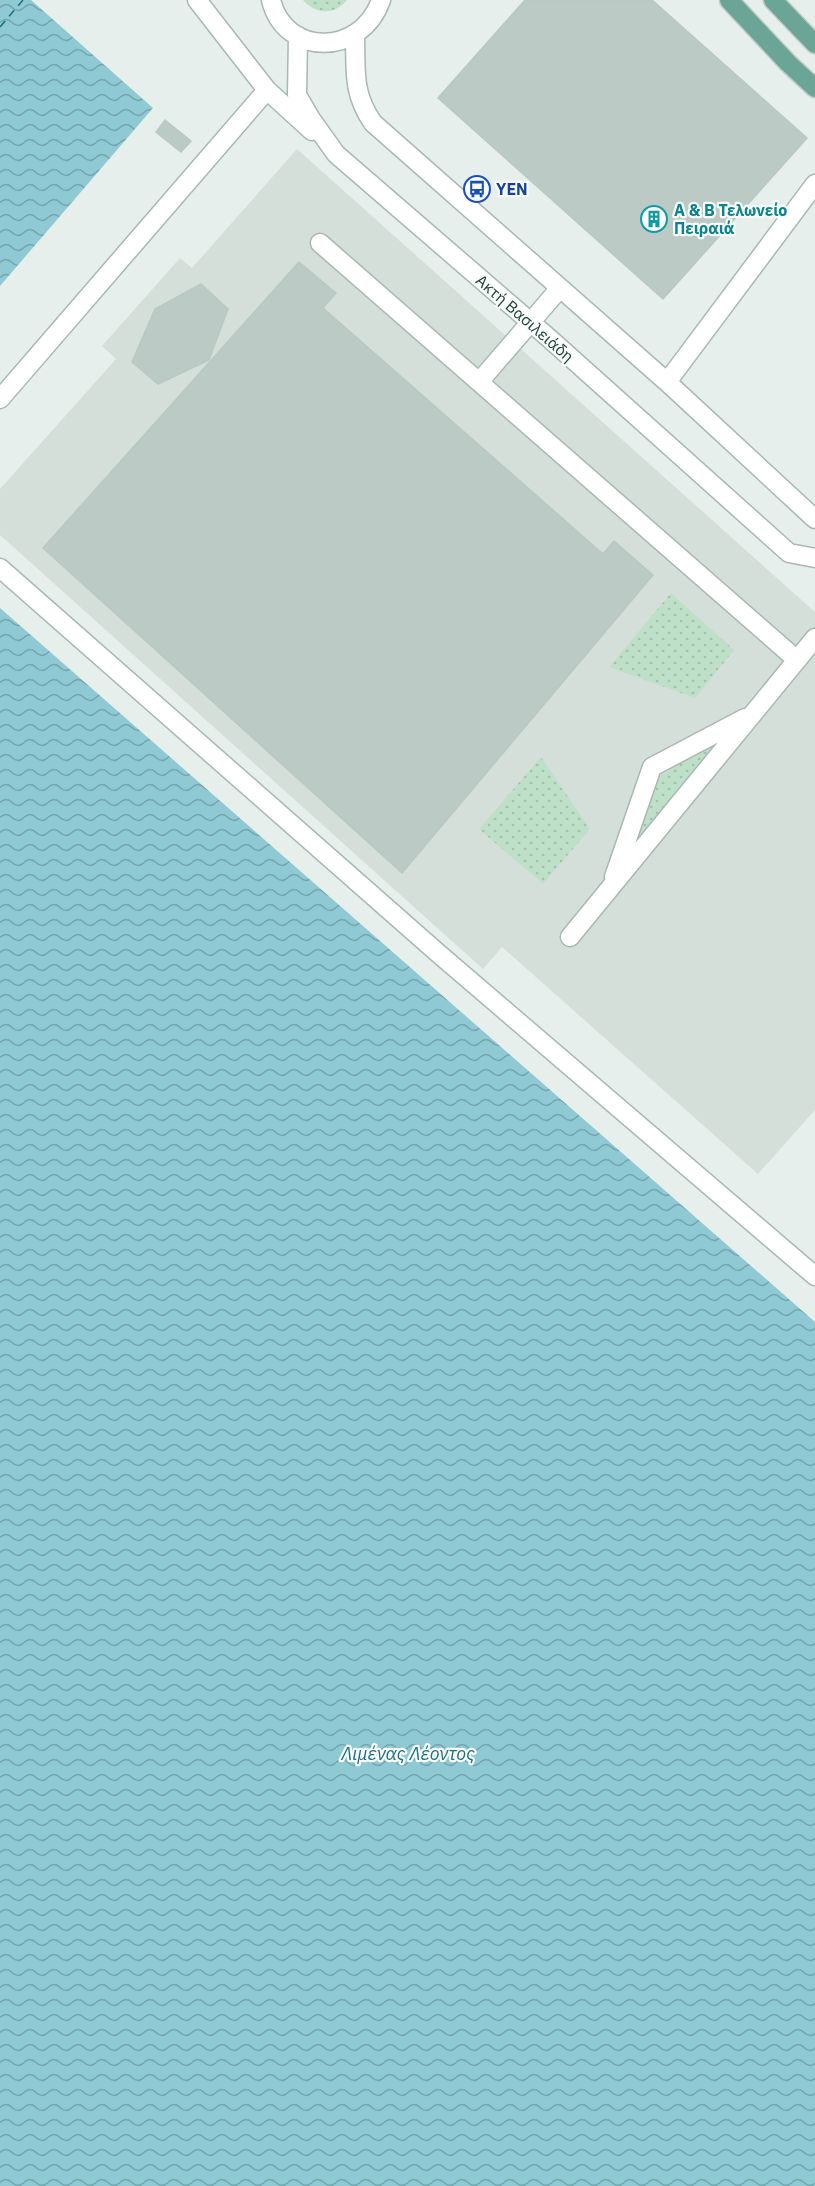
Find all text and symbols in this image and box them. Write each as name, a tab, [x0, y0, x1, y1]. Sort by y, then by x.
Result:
bus stop icon: ΥΕΝ	[462, 174, 492, 204]
place label: ΥΕΝ	[496, 179, 528, 199]
place label: Α & Β Τελωνείο Πειραιά	[674, 200, 787, 238]
building icon: Α & Β Τελωνείο Πειραιά	[639, 204, 669, 234]
street label: Ακτή Βασιλειάδη	[472, 270, 578, 366]
water label: Λιμένας Λέοντος	[340, 1742, 475, 1765]

